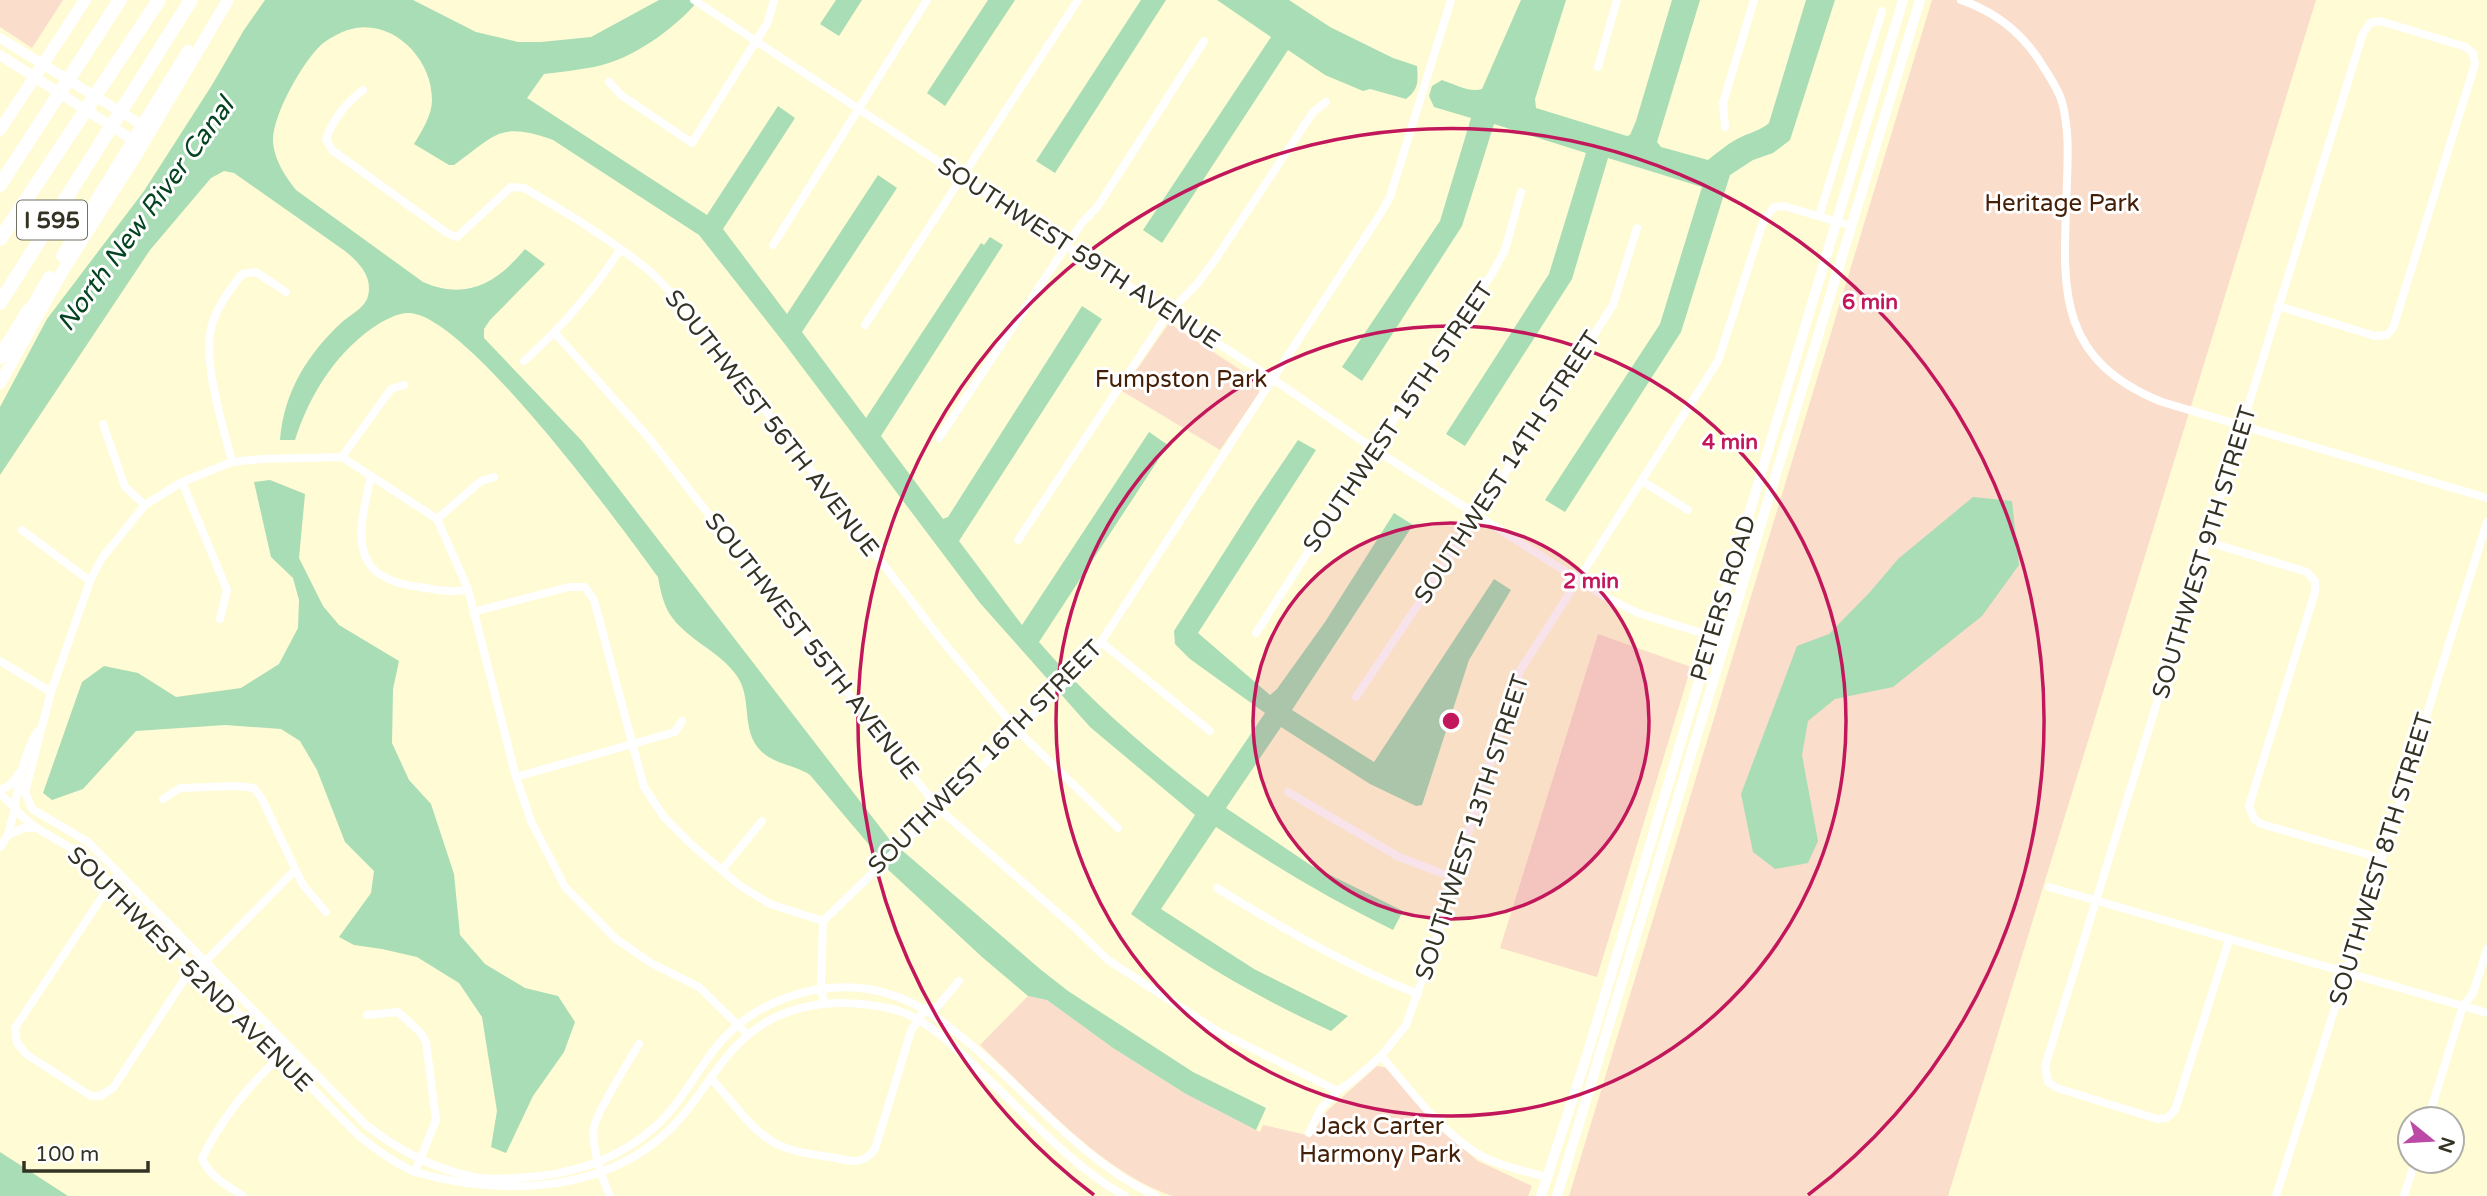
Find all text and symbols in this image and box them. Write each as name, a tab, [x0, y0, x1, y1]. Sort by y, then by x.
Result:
water label: North New River Canal	[50, 89, 243, 337]
street label: SOUTHWEST 59TH AVENUE	[932, 151, 1225, 356]
park label: Heritage Park	[1984, 189, 2140, 218]
road number: I 595	[17, 200, 87, 240]
street label: SOUTHWEST 15TH STREET	[1297, 276, 1500, 558]
street label: SOUTHWEST 56TH AVENUE	[659, 284, 885, 562]
text: 6 min	[1842, 290, 1898, 315]
street label: SOUTHWEST 14TH STREET	[1408, 325, 1607, 609]
park label: Fumpston Park	[1095, 365, 1267, 394]
street label: SOUTHWEST 9TH STREET	[2146, 402, 2263, 702]
text: 4 min	[1702, 430, 1758, 455]
street label: SOUTHWEST 55TH AVENUE	[699, 507, 925, 785]
street label: PETERS ROAD	[1685, 512, 1762, 684]
text: 2 min	[1563, 569, 1619, 594]
street label: SOUTHWEST 16TH STREET	[862, 634, 1109, 881]
street label: SOUTHWEST 13TH STREET	[1409, 670, 1536, 984]
centre of rings	[1439, 709, 1463, 733]
street label: SOUTHWEST 8TH STREET	[2323, 709, 2440, 1009]
street label: SOUTHWEST 52ND AVENUE	[61, 841, 318, 1098]
north arrow	[2396, 1105, 2466, 1175]
park label: Jack Carter Harmony Park	[1299, 1112, 1461, 1169]
scale bar	[24, 1130, 149, 1174]
text: N	[2433, 1134, 2459, 1156]
text: 100 m	[35, 1142, 99, 1167]

